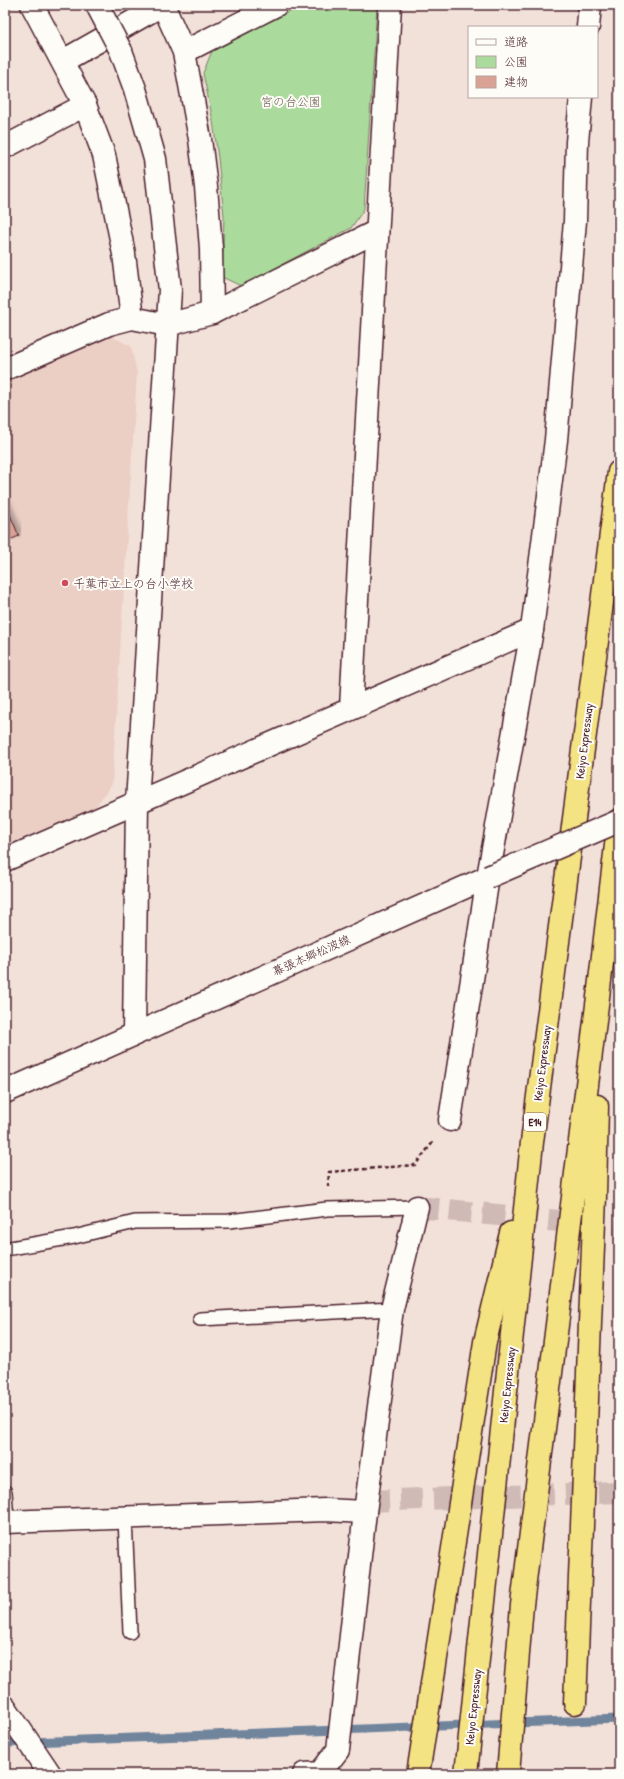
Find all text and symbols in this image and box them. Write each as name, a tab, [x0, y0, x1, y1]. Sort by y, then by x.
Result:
legend	[468, 26, 598, 98]
text: 道路	[504, 33, 528, 50]
text: 公園	[504, 53, 528, 70]
text: 建物	[504, 73, 528, 90]
park label: 宮の台公園	[261, 93, 321, 110]
place label: 千葉市立上の台小学校	[73, 575, 193, 592]
marker: 千葉市立上の台小学校	[60, 578, 70, 588]
street label: Keiyo Expressway	[571, 702, 597, 780]
street label: 幕張本郷松波線	[269, 930, 353, 980]
street label: Keiyo Expressway	[529, 1024, 555, 1102]
road number: E14	[524, 1113, 546, 1131]
street label: Keiyo Expressway	[495, 1346, 519, 1424]
street label: Keiyo Expressway	[461, 1668, 485, 1746]

